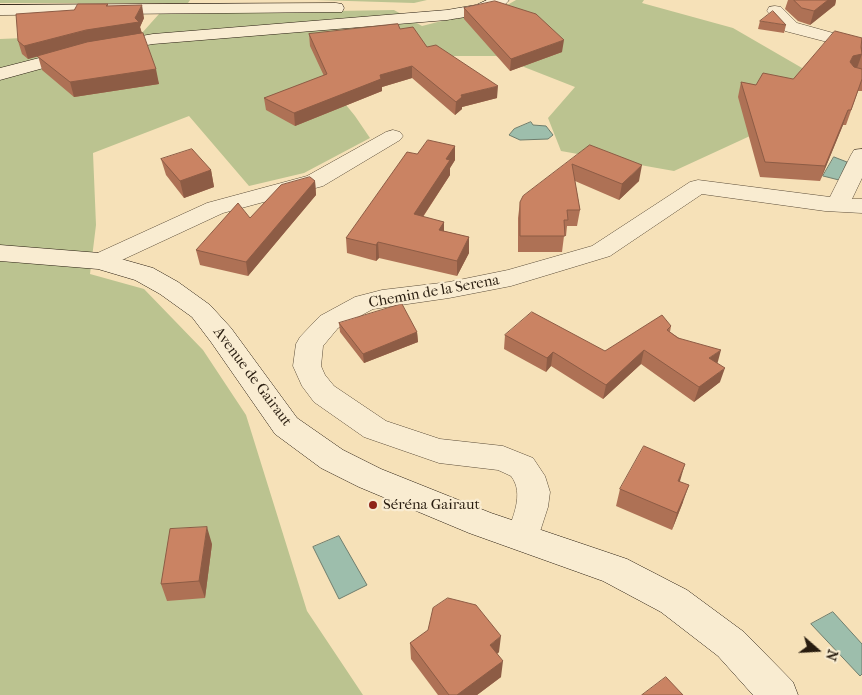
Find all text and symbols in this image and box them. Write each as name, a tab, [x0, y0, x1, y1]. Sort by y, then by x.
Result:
street label: Chemin de la Serena	[367, 272, 501, 312]
street label: Avenue de Gairaut	[209, 324, 295, 430]
place label: Séréna Gairaut	[383, 496, 480, 514]
marker: Séréna Gairaut	[367, 499, 379, 511]
north arrow	[792, 625, 842, 675]
text: N	[822, 647, 841, 663]

